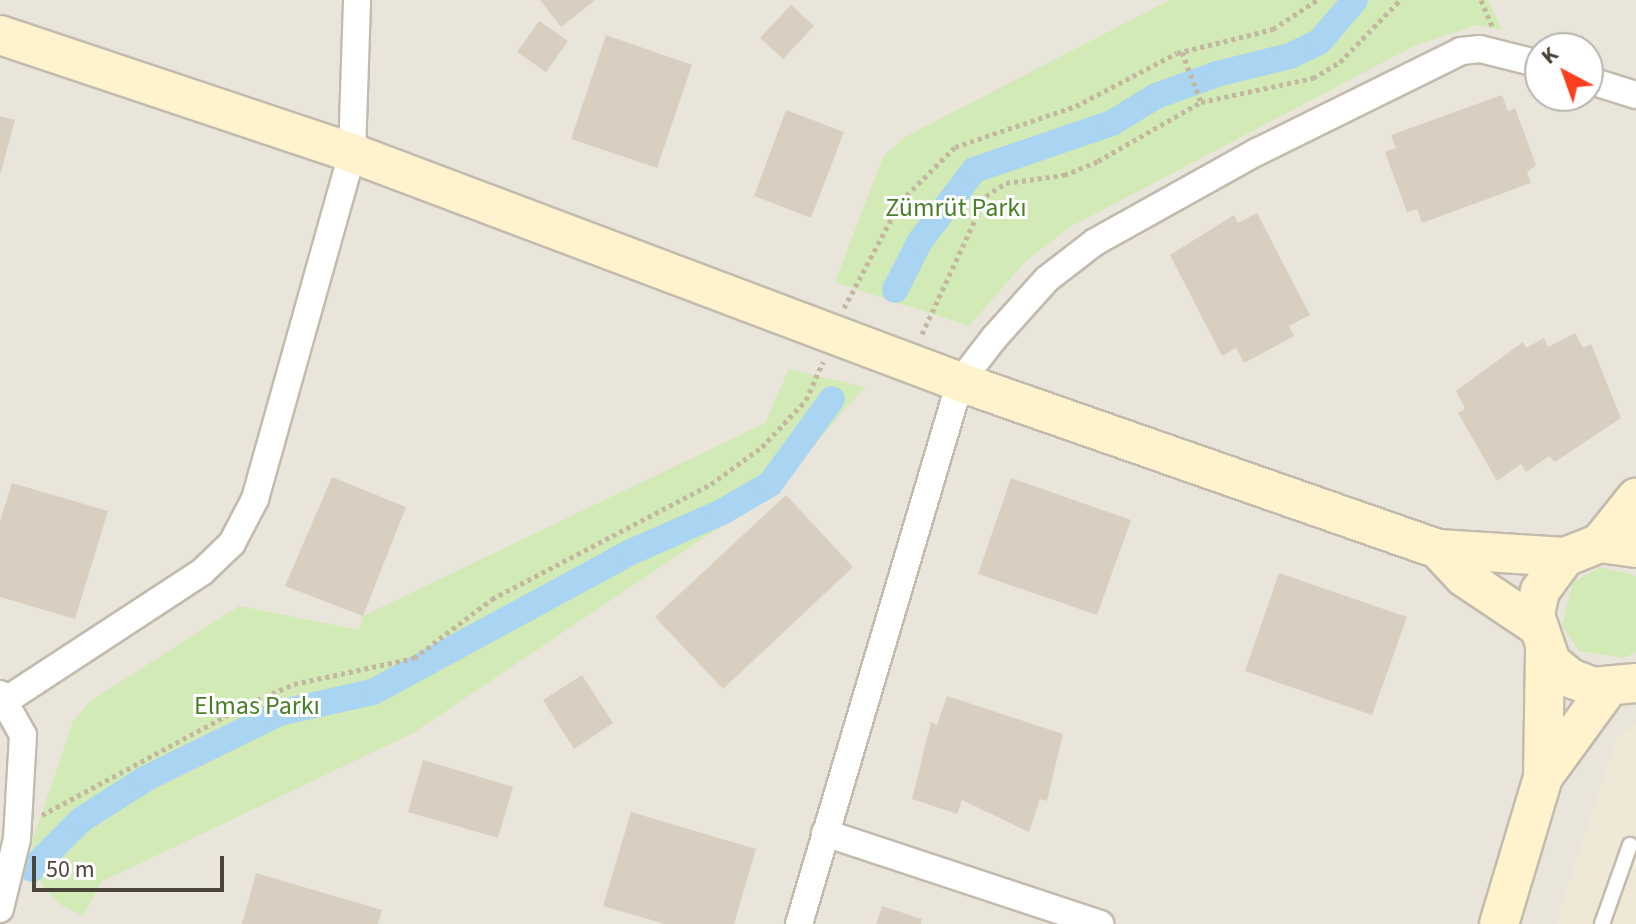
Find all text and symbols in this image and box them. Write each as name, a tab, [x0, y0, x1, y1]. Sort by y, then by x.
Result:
north arrow	[1524, 32, 1604, 112]
text: K	[1534, 39, 1565, 72]
park label: Zümrüt Parkı	[885, 192, 1027, 224]
park label: Elmas Parkı	[194, 690, 320, 722]
scale bar	[36, 840, 228, 890]
text: 50 m	[46, 852, 95, 887]

